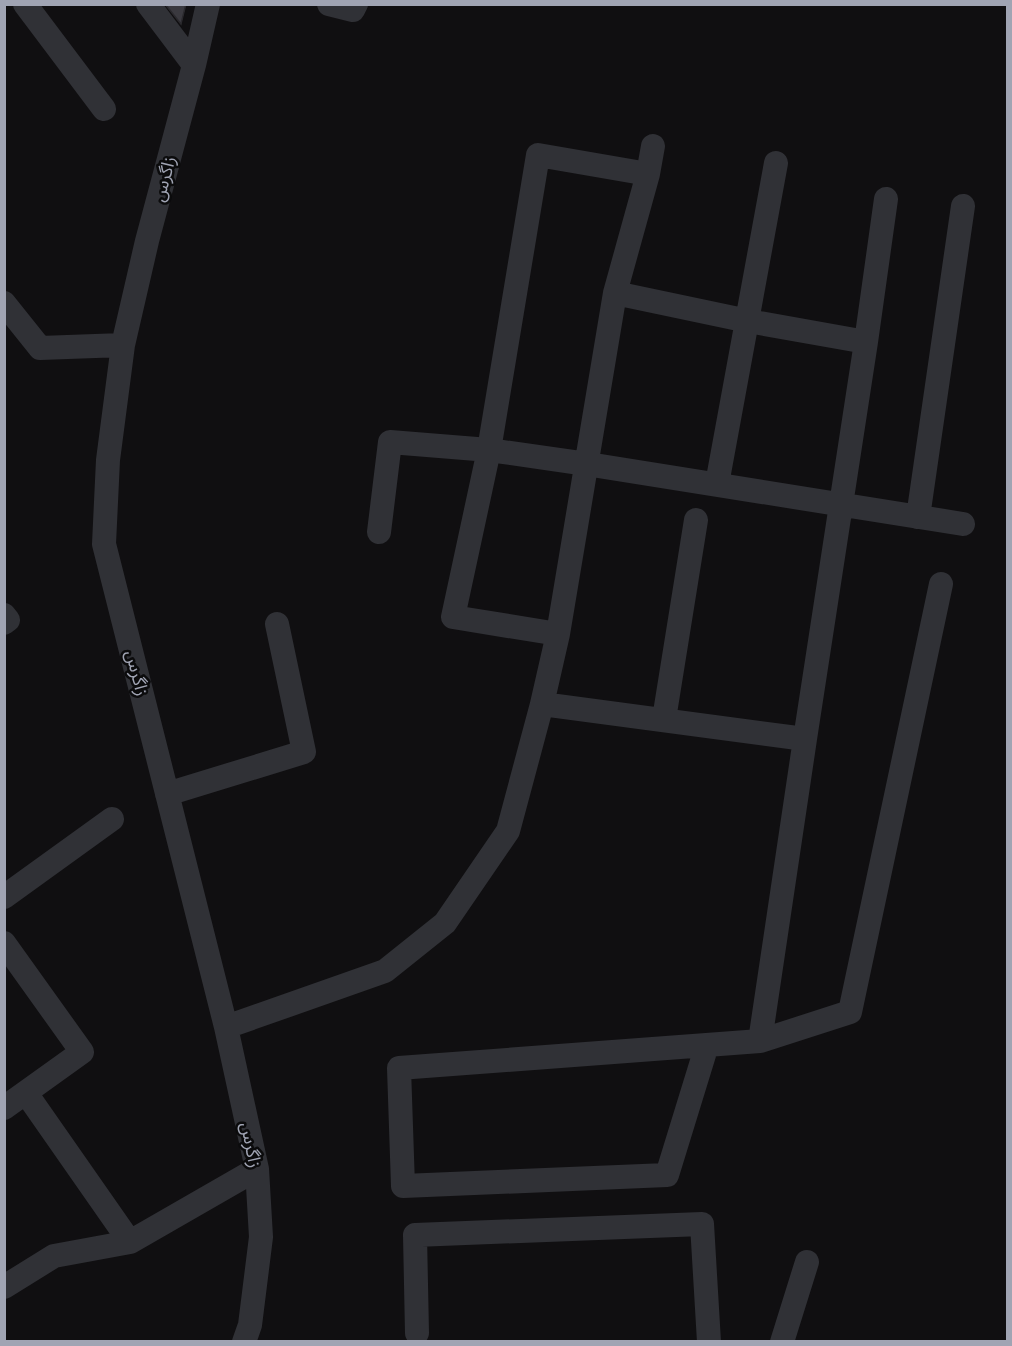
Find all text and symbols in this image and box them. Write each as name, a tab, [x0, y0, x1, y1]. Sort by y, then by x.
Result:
street label: زاگرس	[147, 154, 181, 204]
street label: زاگرس	[121, 648, 153, 698]
street label: زاگرس	[236, 1120, 266, 1170]

